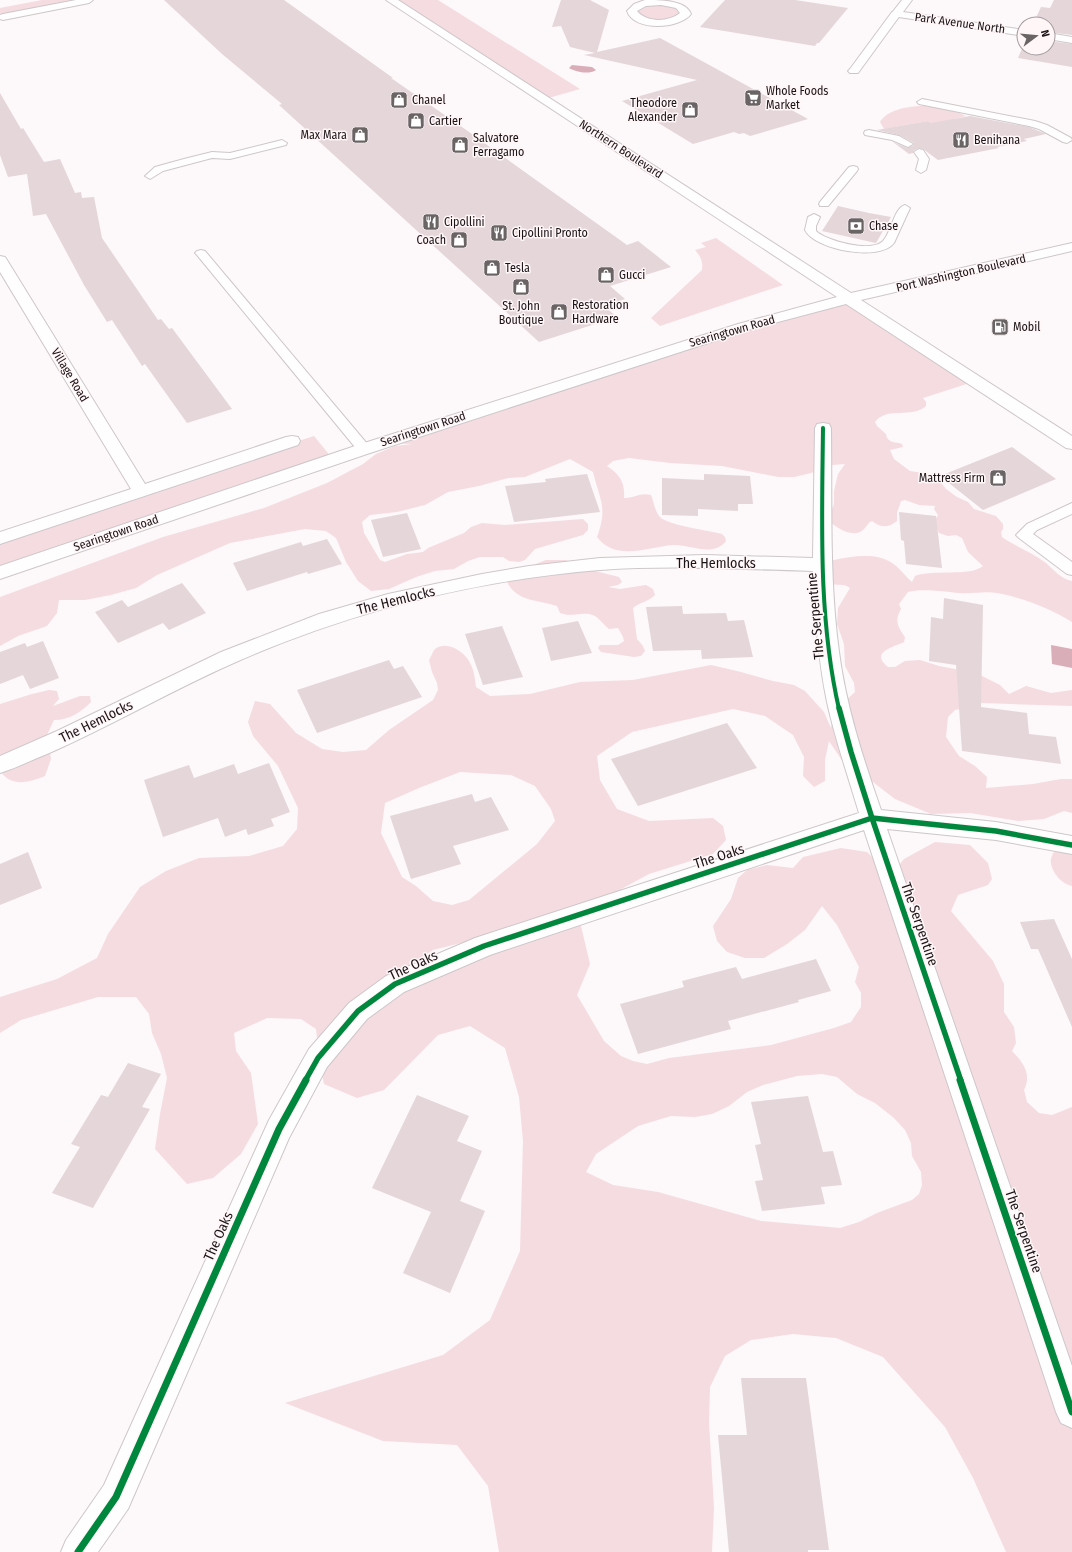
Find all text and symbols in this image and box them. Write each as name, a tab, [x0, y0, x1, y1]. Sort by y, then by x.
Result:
street label: Park Avenue North	[914, 10, 1006, 36]
north arrow	[1016, 16, 1056, 56]
text: N	[1038, 28, 1052, 38]
place label: Whole Foods Market	[766, 84, 829, 112]
supermarket icon: Whole Foods Market	[743, 88, 763, 108]
shop icon: Chanel	[389, 90, 409, 110]
place label: Chanel	[412, 93, 446, 107]
place label: Theodore Alexander	[628, 96, 678, 124]
shop icon: Theodore Alexander	[680, 100, 700, 120]
shop icon: Cartier	[406, 111, 426, 131]
place label: Cartier	[429, 114, 463, 128]
street label: Northern Boulevard	[577, 117, 665, 181]
shop icon: Max Mara	[350, 125, 370, 145]
place label: Max Mara	[300, 128, 347, 142]
restaurant icon: Benihana	[951, 130, 971, 150]
place label: Salvatore Ferragamo	[473, 131, 524, 159]
place label: Benihana	[974, 133, 1020, 147]
shop icon: Salvatore Ferragamo	[450, 135, 470, 155]
restaurant icon: Cipollini	[421, 212, 441, 232]
place label: Cipollini	[444, 215, 485, 229]
bank icon: Chase	[846, 216, 866, 236]
place label: Chase	[869, 219, 898, 233]
restaurant icon: Cipollini Pronto	[489, 223, 509, 243]
place label: Cipollini Pronto	[512, 226, 588, 240]
shop icon: Coach	[449, 230, 469, 250]
place label: Coach	[417, 233, 446, 247]
street label: Port Washington Boulevard	[895, 251, 1027, 295]
shop icon: Tesla	[482, 258, 502, 278]
place label: Tesla	[505, 261, 530, 275]
shop icon: Gucci	[596, 265, 616, 285]
place label: Gucci	[619, 268, 645, 282]
shop icon: St. John Boutique	[511, 277, 531, 297]
place label: Restoration Hardware	[572, 298, 629, 326]
place label: St. John Boutique	[499, 299, 543, 327]
shop icon: Restoration Hardware	[549, 302, 569, 322]
street label: Searingtown Road	[687, 312, 777, 350]
fuel station icon: Mobil	[990, 317, 1010, 337]
place label: Mobil	[1013, 320, 1040, 334]
street label: Village Road	[48, 346, 92, 404]
street label: Searingtown Road	[379, 409, 467, 449]
shop icon: Mattress Firm	[988, 468, 1008, 488]
place label: Mattress Firm	[919, 471, 985, 485]
street label: Searingtown Road	[72, 512, 160, 554]
street label: The Hemlocks	[676, 555, 756, 572]
street label: The Serpentine	[803, 572, 828, 660]
street label: The Hemlocks	[355, 583, 437, 618]
street label: The Hemlocks	[57, 696, 136, 747]
street label: The Oaks	[692, 840, 747, 873]
street label: The Serpentine	[897, 880, 942, 968]
street label: The Oaks	[386, 947, 440, 984]
street label: The Serpentine	[1001, 1187, 1046, 1275]
street label: The Oaks	[200, 1209, 237, 1263]

